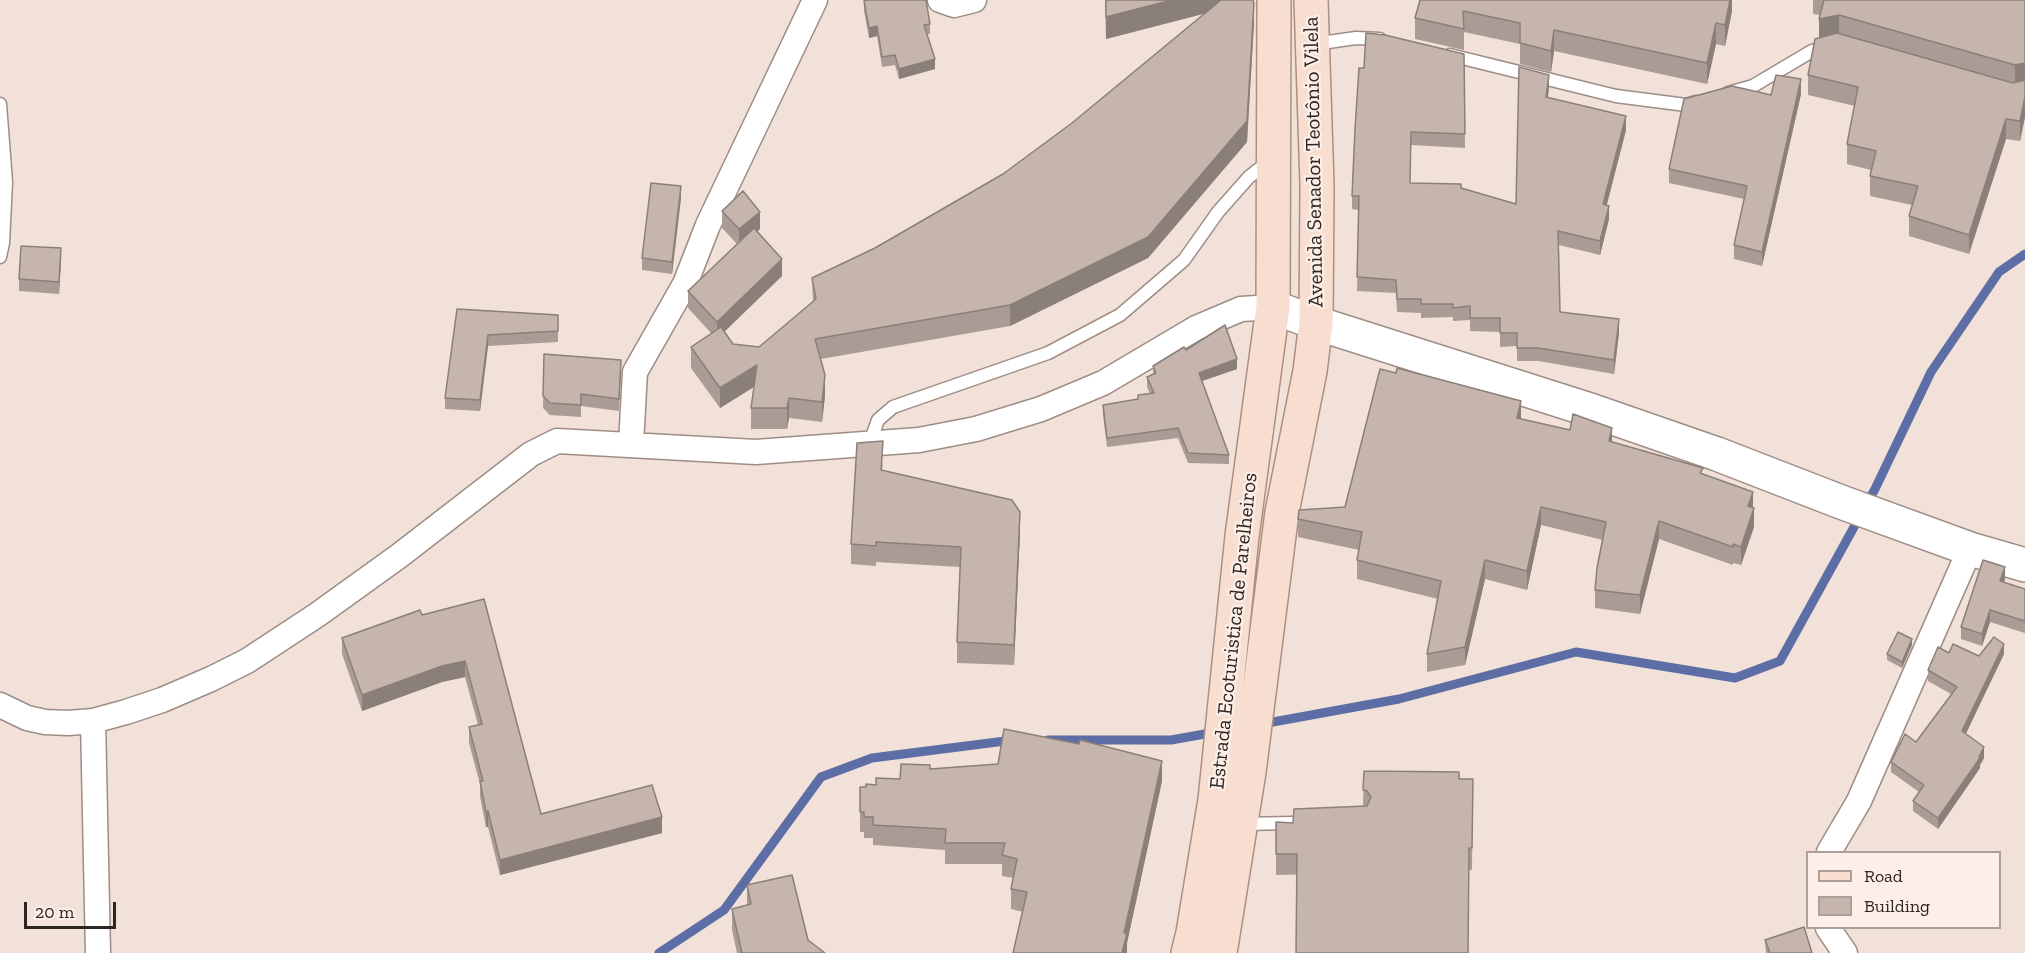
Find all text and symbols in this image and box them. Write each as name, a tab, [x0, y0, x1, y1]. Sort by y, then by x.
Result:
street label: Avenida Senador Teotônio Vilela	[1299, 16, 1329, 308]
street label: Estrada Ecoturistica de Parelheiros	[1205, 471, 1263, 791]
legend	[1806, 851, 2001, 929]
text: Road	[1864, 865, 1903, 887]
scale bar	[27, 890, 118, 928]
text: Building	[1864, 895, 1930, 917]
text: 20 m	[35, 901, 74, 923]

